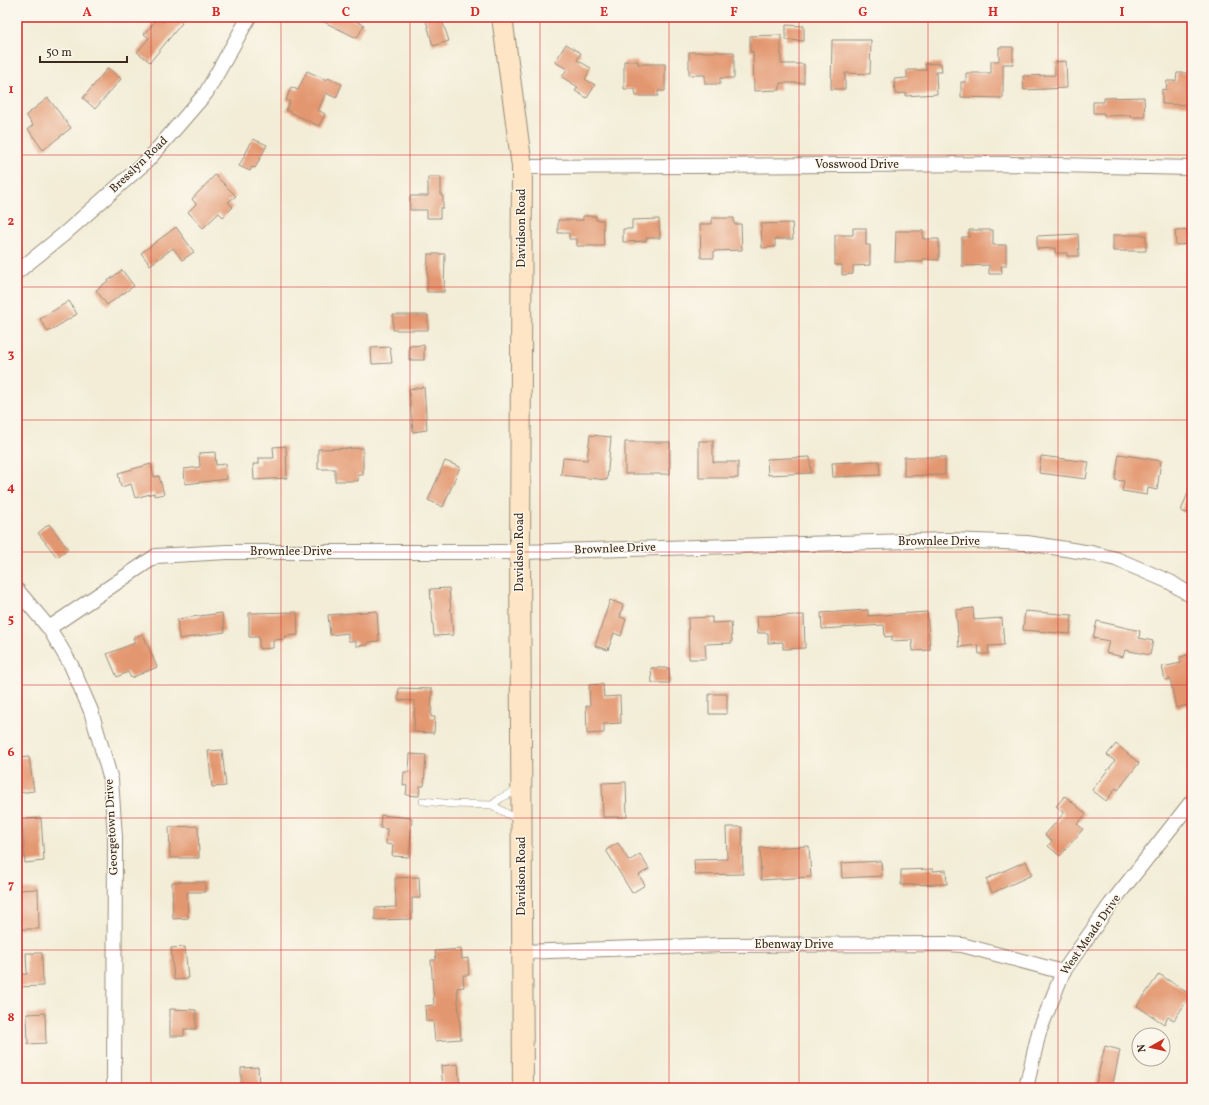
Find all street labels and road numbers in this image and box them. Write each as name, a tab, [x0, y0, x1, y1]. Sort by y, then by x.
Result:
street label: Bresslyn Road	[106, 133, 172, 197]
street label: Vosswood Drive	[815, 157, 899, 173]
street label: Davidson Road	[514, 188, 530, 268]
street label: Davidson Road	[512, 512, 528, 592]
street label: Brownlee Drive	[898, 534, 980, 550]
street label: Brownlee Drive	[574, 540, 657, 558]
street label: Brownlee Drive	[250, 544, 332, 560]
street label: Georgetown Drive	[101, 778, 123, 875]
street label: Davidson Road	[514, 836, 530, 916]
street label: West Meade Drive	[1057, 891, 1125, 979]
street label: Ebenway Drive	[755, 937, 834, 953]

